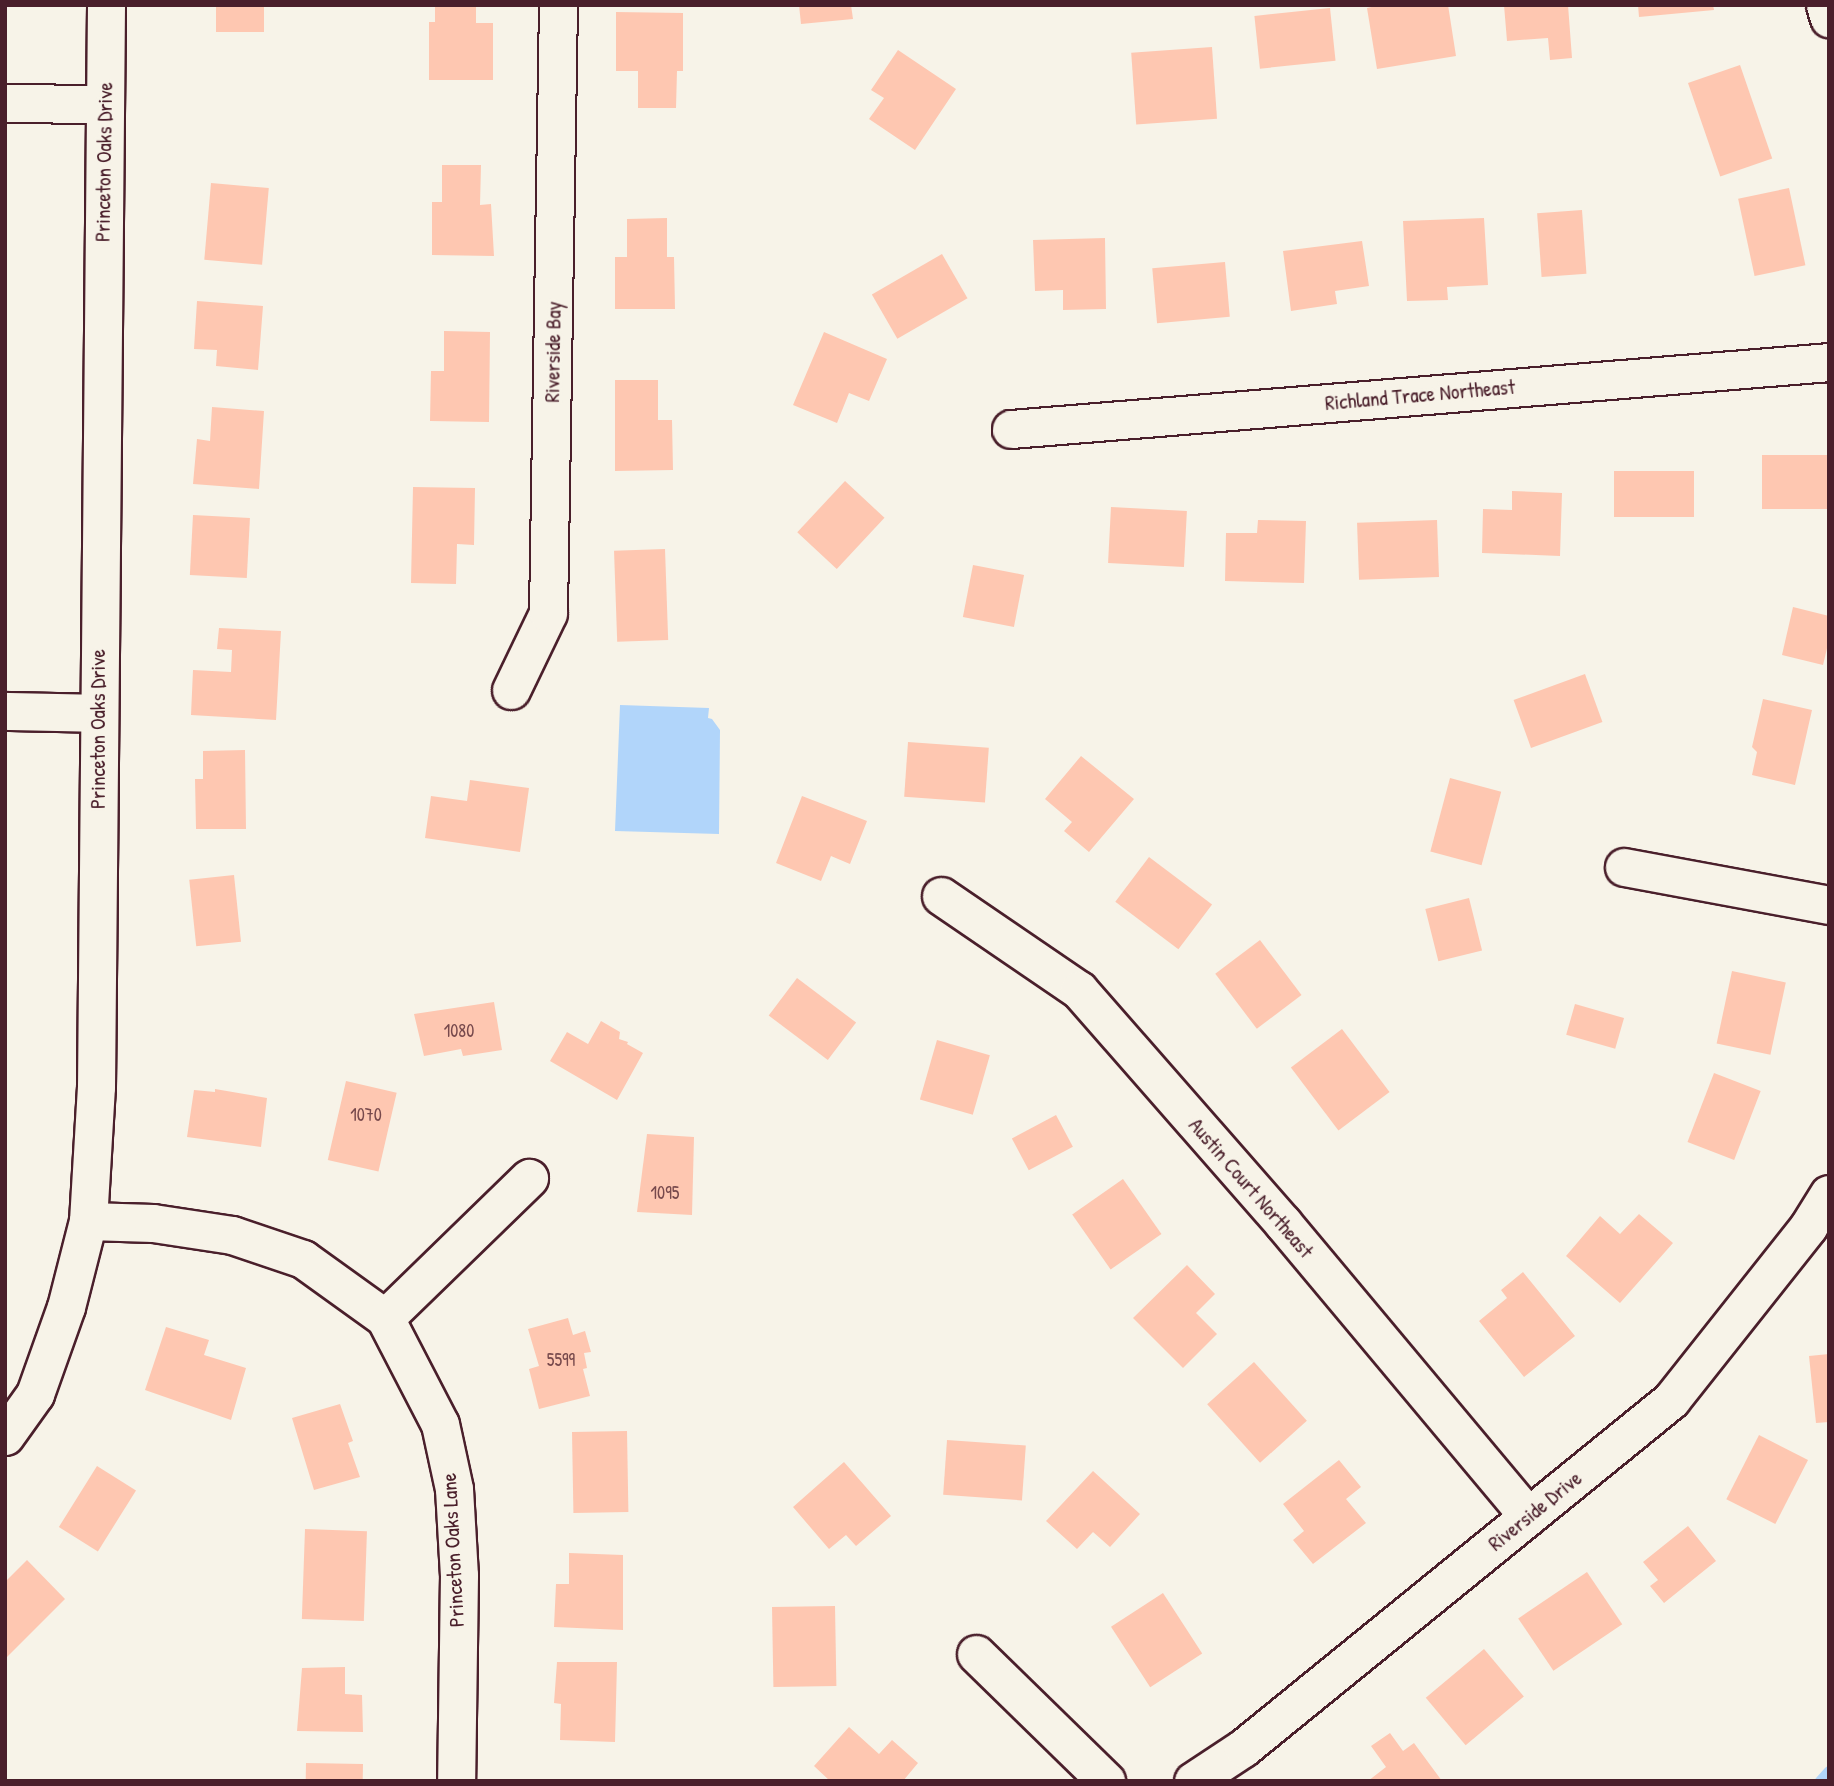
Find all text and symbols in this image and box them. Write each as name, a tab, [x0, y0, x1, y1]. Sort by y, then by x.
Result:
street label: Princeton Oaks Drive	[90, 82, 118, 242]
street label: Riverside Bay	[540, 301, 566, 403]
street label: Richland Trace Northeast	[1324, 374, 1516, 416]
street label: Princeton Oaks Drive	[85, 649, 111, 809]
house number: 1080	[444, 1020, 474, 1042]
house number: 1070	[350, 1104, 382, 1126]
street label: Austin Court Northeast	[1183, 1113, 1319, 1263]
house number: 1095	[651, 1182, 679, 1204]
house number: 5599	[547, 1349, 575, 1371]
street label: Riverside Drive	[1483, 1466, 1587, 1556]
street label: Princeton Oaks Lane	[436, 1472, 470, 1628]

